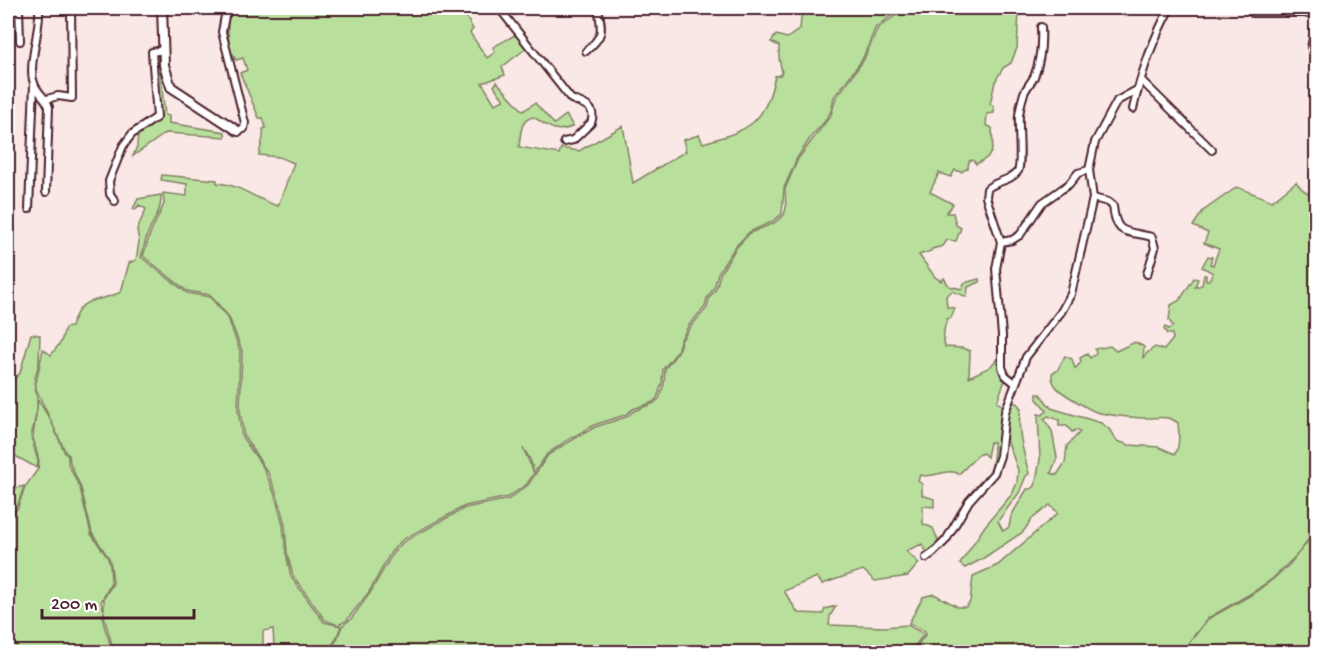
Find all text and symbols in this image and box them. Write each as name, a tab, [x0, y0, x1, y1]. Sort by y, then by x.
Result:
scale bar	[42, 582, 194, 620]
text: 200 m	[51, 595, 98, 616]

